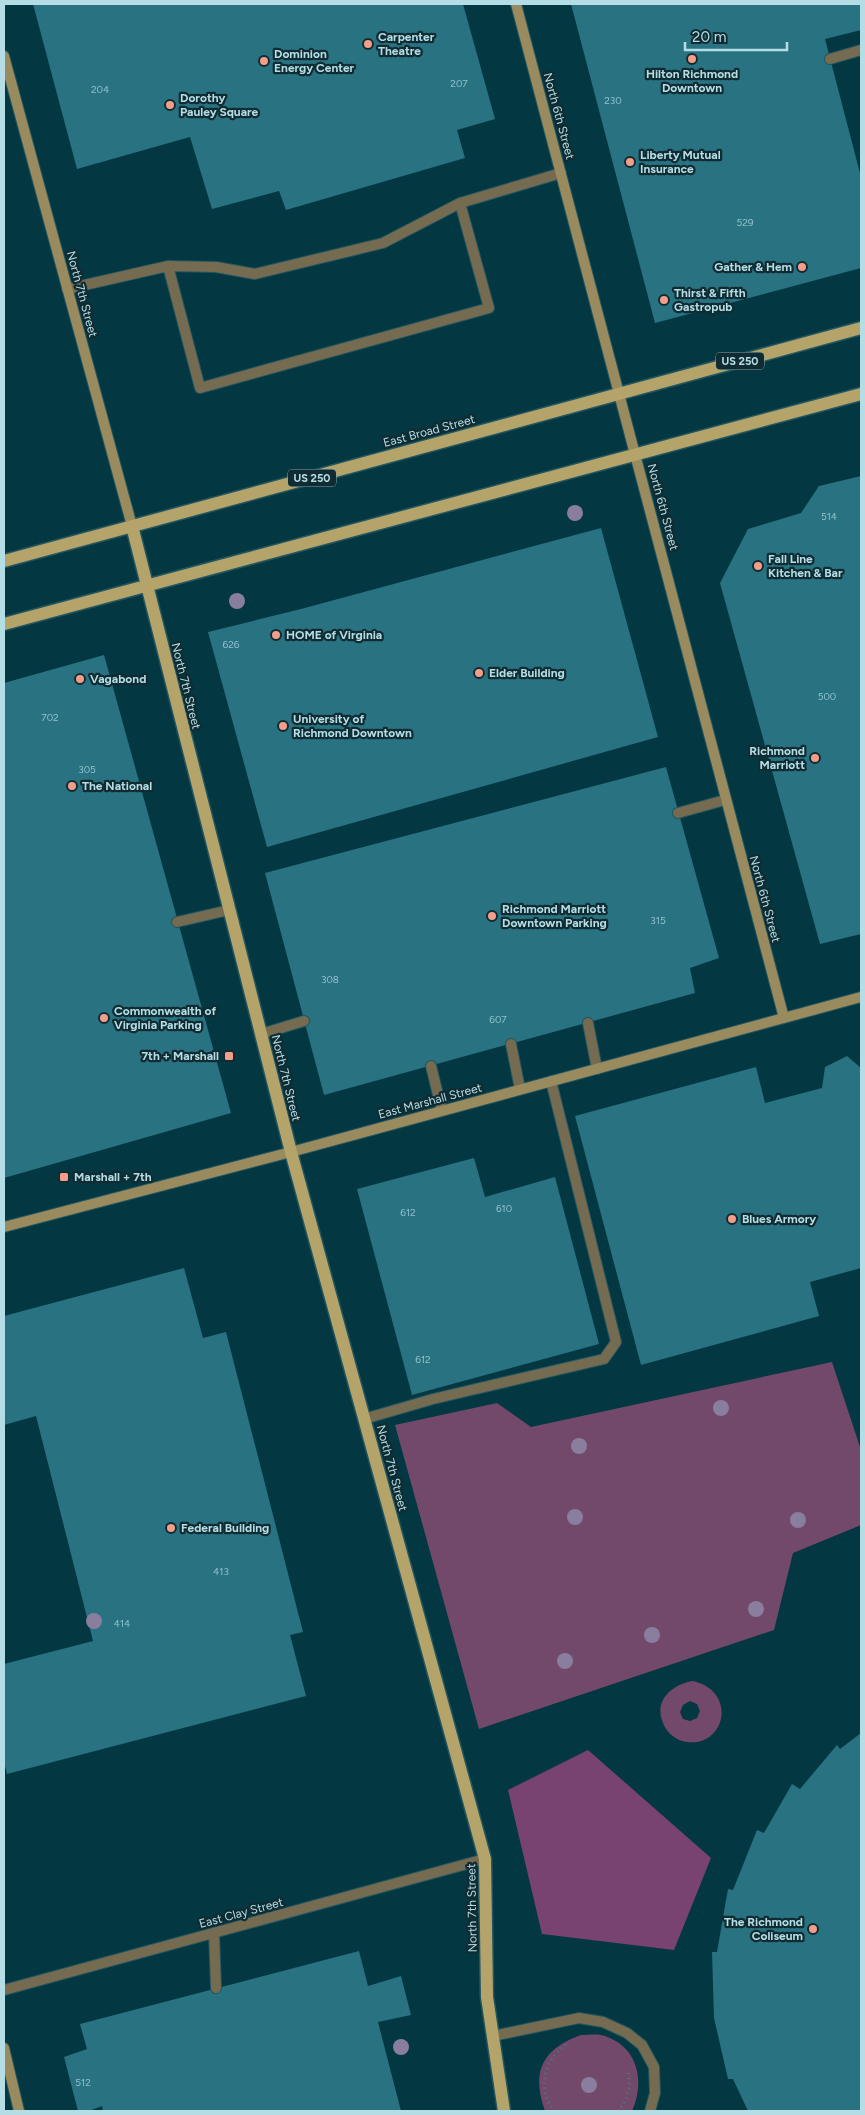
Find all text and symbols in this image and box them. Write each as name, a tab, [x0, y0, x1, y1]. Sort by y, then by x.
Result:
scale bar	[685, 20, 788, 52]
text: 20 m	[692, 28, 726, 46]
place label: Carpenter Theatre	[378, 30, 435, 58]
marker: Carpenter Theatre	[362, 38, 374, 50]
place label: Dominion Energy Center	[274, 47, 355, 75]
marker: Hilton Richmond Downtown	[686, 53, 698, 65]
marker: Dominion Energy Center	[258, 55, 270, 67]
place label: Hilton Richmond Downtown	[646, 67, 738, 95]
street label: North 6th Street	[541, 71, 577, 161]
house number: 207	[450, 77, 468, 90]
house number: 204	[91, 83, 109, 96]
place label: Dorothy Pauley Square	[180, 91, 259, 119]
house number: 230	[604, 94, 622, 107]
marker: Dorothy Pauley Square	[164, 99, 176, 111]
place label: Liberty Mutual Insurance	[640, 148, 721, 176]
marker: Liberty Mutual Insurance	[624, 156, 636, 168]
house number: 529	[737, 216, 754, 229]
street label: North 7th Street	[64, 249, 100, 339]
place label: Gather & Hem	[714, 260, 792, 274]
marker: Gather & Hem	[796, 261, 808, 273]
place label: Thirst & Fifth Gastropub	[674, 286, 746, 314]
marker: Thirst & Fifth Gastropub	[658, 294, 670, 306]
road number: US 250	[716, 352, 764, 370]
street label: East Broad Street	[382, 412, 477, 450]
street label: North 6th Street	[645, 462, 681, 552]
road number: US 250	[288, 469, 336, 486]
house number: 514	[821, 510, 837, 523]
place label: Fall Line Kitchen & Bar	[768, 552, 843, 580]
marker: Fall Line Kitchen & Bar	[752, 560, 764, 572]
place label: HOME of Virginia	[286, 628, 382, 642]
marker: HOME of Virginia	[270, 629, 282, 641]
house number: 626	[223, 638, 240, 651]
street label: North 7th Street	[168, 641, 204, 731]
place label: Elder Building	[489, 666, 565, 680]
marker: Elder Building	[473, 667, 485, 679]
place label: Vagabond	[90, 672, 146, 686]
marker: Vagabond	[74, 673, 86, 685]
house number: 500	[818, 690, 836, 703]
house number: 702	[41, 711, 59, 724]
place label: University of Richmond Downtown	[293, 712, 412, 740]
marker: University of Richmond Downtown	[277, 720, 289, 732]
place label: Richmond Marriott	[749, 744, 805, 772]
marker: Richmond Marriott	[809, 752, 821, 764]
house number: 305	[78, 763, 96, 776]
place label: The National	[82, 779, 152, 793]
marker: The National	[66, 780, 78, 792]
street label: North 6th Street	[747, 854, 783, 944]
place label: Richmond Marriott Downtown Parking	[502, 902, 607, 930]
marker: Richmond Marriott Downtown Parking	[486, 910, 498, 922]
house number: 315	[650, 914, 666, 927]
house number: 308	[321, 973, 339, 986]
place label: Commonwealth of Virginia Parking	[114, 1004, 217, 1032]
marker: Commonwealth of Virginia Parking	[98, 1012, 110, 1024]
house number: 607	[489, 1013, 507, 1026]
street label: North 7th Street	[268, 1033, 304, 1123]
place label: 7th + Marshall	[141, 1049, 219, 1063]
marker: 7th + Marshall	[223, 1050, 235, 1062]
street label: East Marshall Street	[377, 1080, 484, 1122]
place label: Marshall + 7th	[74, 1170, 152, 1184]
marker: Marshall + 7th	[58, 1171, 70, 1183]
house number: 610	[496, 1202, 512, 1215]
house number: 612	[400, 1206, 416, 1219]
place label: Blues Armory	[742, 1212, 816, 1226]
marker: Blues Armory	[726, 1213, 738, 1225]
house number: 612	[415, 1353, 431, 1366]
street label: North 7th Street	[374, 1423, 410, 1513]
place label: Federal Building	[181, 1521, 269, 1535]
marker: Federal Building	[165, 1522, 177, 1534]
house number: 413	[213, 1565, 229, 1578]
house number: 414	[114, 1617, 130, 1630]
street label: North 7th Street	[464, 1863, 480, 1952]
street label: East Clay Street	[197, 1895, 285, 1931]
place label: The Richmond Coliseum	[724, 1915, 803, 1943]
marker: The Richmond Coliseum	[807, 1923, 819, 1935]
house number: 512	[75, 2076, 91, 2089]

